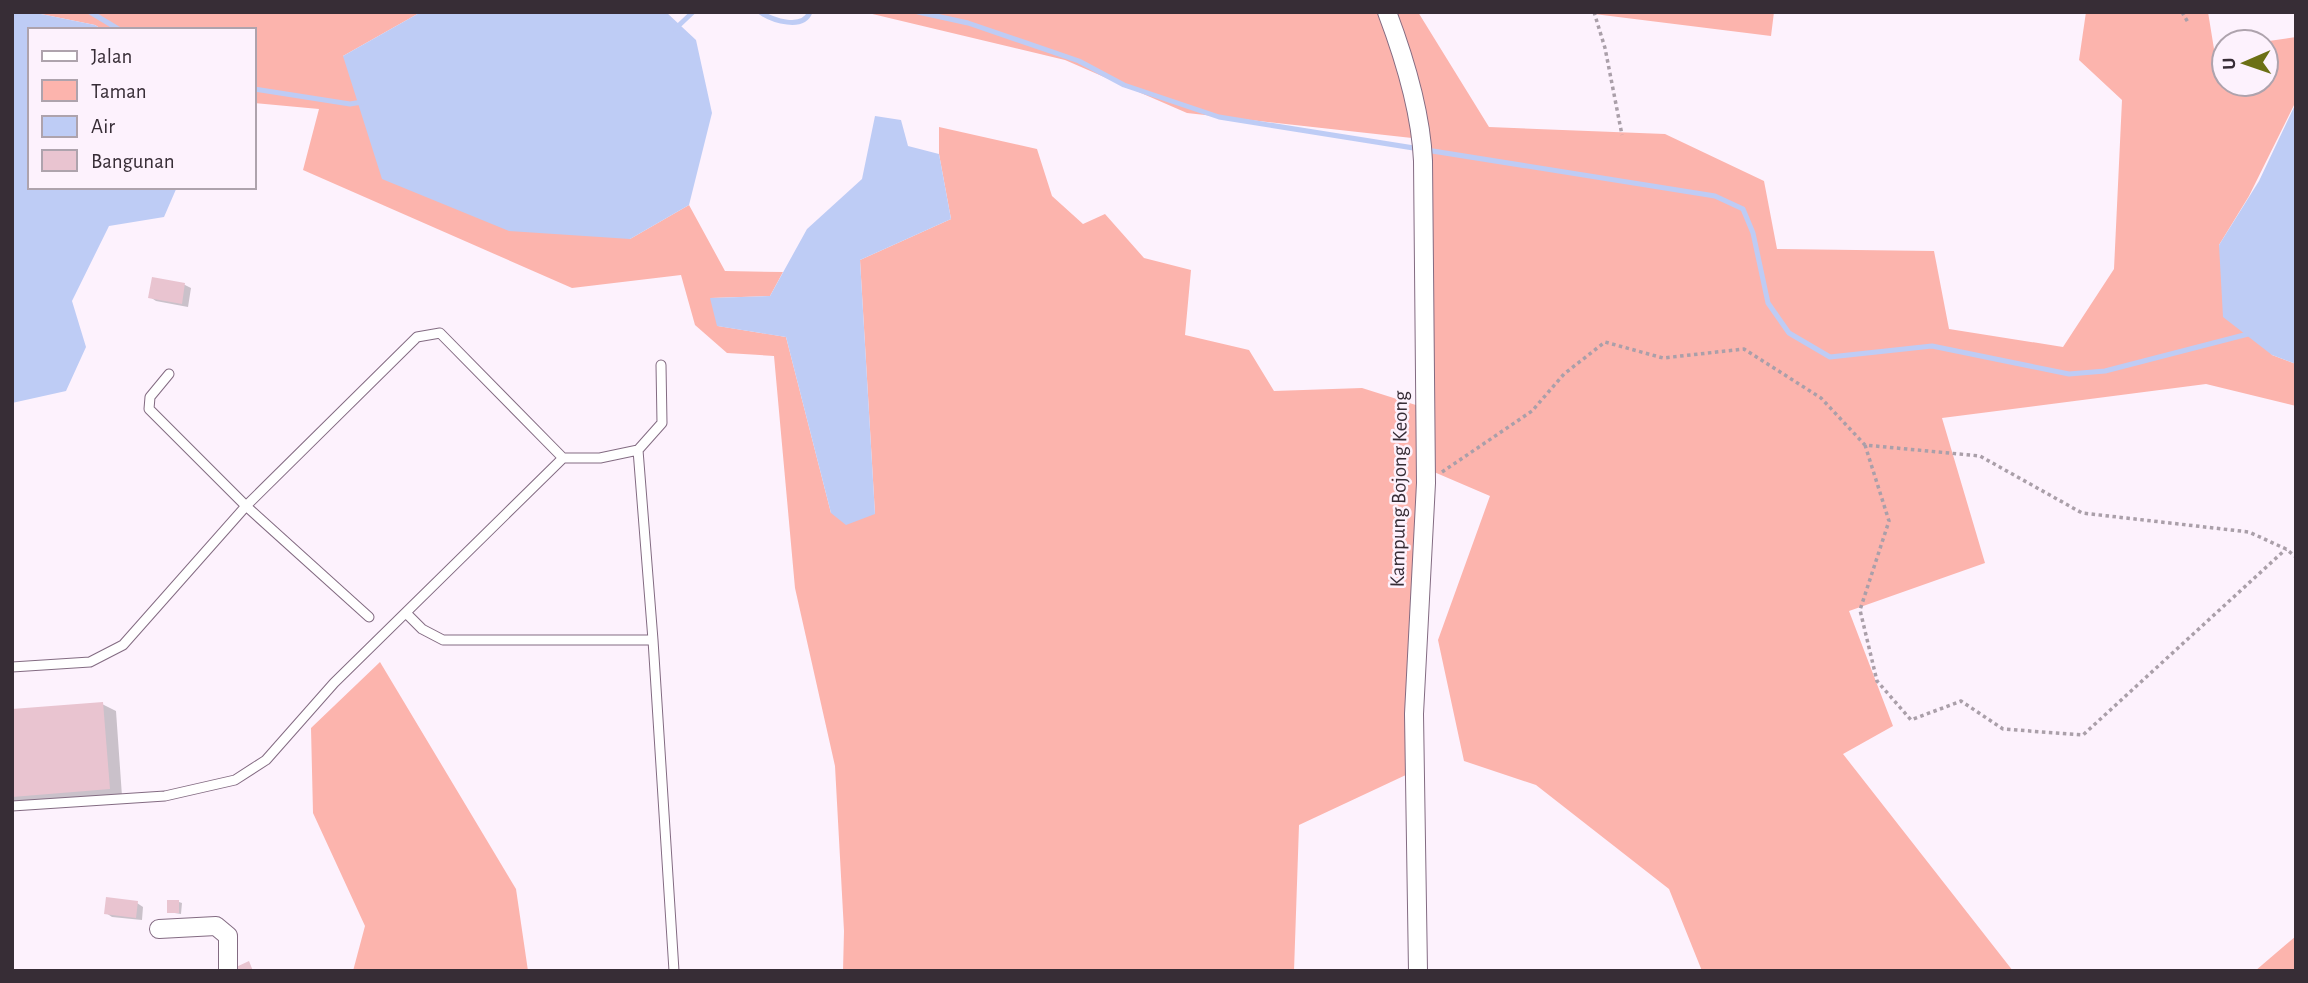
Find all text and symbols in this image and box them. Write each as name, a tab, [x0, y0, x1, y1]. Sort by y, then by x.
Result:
legend	[28, 28, 256, 189]
north arrow	[2210, 28, 2280, 98]
text: Jalan	[91, 46, 132, 67]
text: U	[2220, 57, 2239, 70]
text: Taman	[91, 81, 147, 102]
text: Air	[91, 116, 115, 137]
text: Bangunan	[91, 151, 175, 172]
street label: Kampung Bojong Keong	[1387, 390, 1411, 588]

